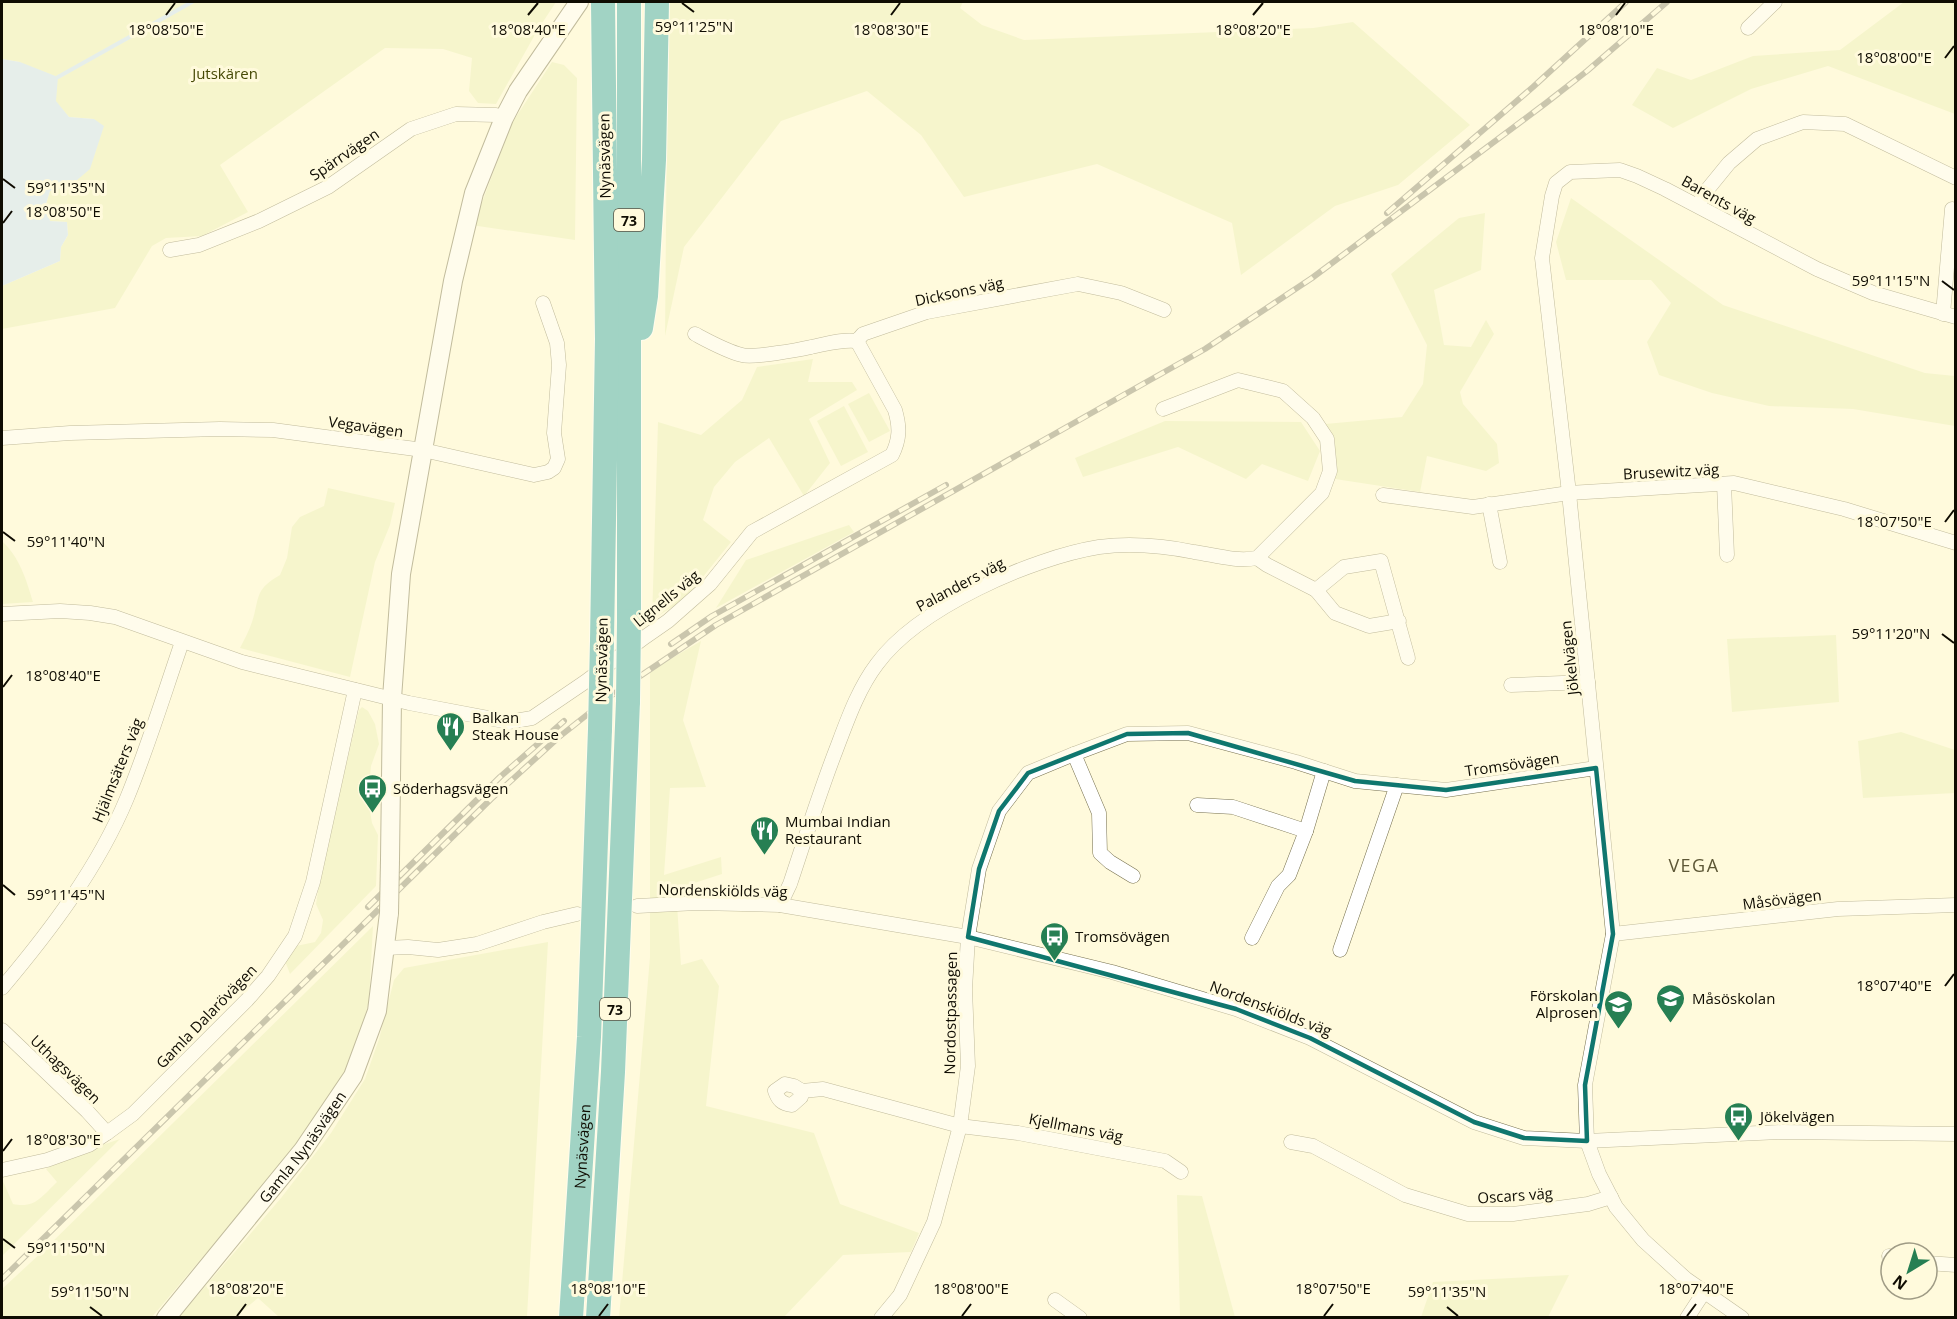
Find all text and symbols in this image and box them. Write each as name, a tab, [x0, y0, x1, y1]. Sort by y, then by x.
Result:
text: 59°11'25"N	[655, 16, 733, 36]
text: 18°08'50"E	[128, 19, 204, 39]
text: 18°08'40"E	[490, 19, 566, 39]
text: 18°08'30"E	[853, 19, 929, 39]
text: 18°08'20"E	[1215, 19, 1291, 39]
text: 18°08'10"E	[1578, 19, 1654, 39]
text: 18°08'00"E	[1856, 47, 1932, 67]
park label: Jutskären	[190, 63, 258, 83]
street label: Nynäsvägen	[593, 113, 615, 199]
street label: Spärrvägen	[305, 123, 383, 185]
street label: Barents väg	[1678, 170, 1760, 228]
text: 59°11'35"N	[27, 177, 105, 197]
text: 18°08'50"E	[25, 201, 101, 221]
road number: 73	[614, 209, 644, 231]
text: 59°11'15"N	[1852, 270, 1930, 290]
street label: Dicksons väg	[913, 272, 1005, 310]
street label: Vegavägen	[327, 411, 405, 441]
street label: Brusewitz väg	[1622, 458, 1720, 484]
text: 18°07'50"E	[1856, 511, 1932, 531]
text: 59°11'40"N	[27, 531, 105, 551]
street label: Palanders väg	[912, 552, 1008, 616]
street label: Lignells väg	[629, 565, 703, 631]
street label: Nynäsvägen	[590, 617, 612, 703]
street label: Jökelvägen	[1555, 620, 1583, 698]
text: 59°11'20"N	[1852, 623, 1930, 643]
text: 18°08'40"E	[25, 665, 101, 685]
place label: Balkan Steak House	[472, 707, 559, 744]
restaurant icon: Balkan Steak House	[435, 710, 467, 752]
street label: Hjälmsäters väg	[87, 715, 147, 825]
street label: Tromsövägen	[1464, 747, 1560, 781]
bus stop icon: Söderhagsvägen	[356, 772, 388, 814]
place label: Söderhagsvägen	[393, 778, 508, 798]
place label: Mumbai Indian Restaurant	[785, 811, 891, 848]
restaurant icon: Mumbai Indian Restaurant	[748, 814, 780, 856]
district label: VEGA	[1668, 853, 1720, 877]
street label: Nordenskiölds väg	[658, 879, 788, 901]
text: 59°11'45"N	[27, 884, 105, 904]
street label: Måsövägen	[1741, 884, 1823, 914]
bus stop icon: Tromsövägen	[1038, 920, 1070, 962]
place label: Tromsövägen	[1075, 926, 1170, 946]
street label: Nordostpassagen	[939, 951, 961, 1075]
street label: Gamla Dalarövägen	[151, 960, 261, 1072]
text: 18°07'40"E	[1856, 975, 1932, 995]
street label: Nordenskiölds väg	[1207, 976, 1335, 1040]
school or university icon: Måsöskolan	[1655, 982, 1687, 1024]
place label: Förskolan Alprosen	[1530, 985, 1598, 1022]
school or university icon: Förskolan Alprosen	[1603, 988, 1635, 1030]
place label: Måsöskolan	[1692, 988, 1775, 1008]
road number: 73	[600, 998, 630, 1020]
street label: Uthagsvägen	[26, 1030, 106, 1108]
street label: Gamla Nynäsvägen	[254, 1087, 350, 1207]
bus stop icon: Jökelvägen	[1723, 1100, 1755, 1142]
street label: Nynäsvägen	[569, 1103, 595, 1189]
place label: Jökelvägen	[1758, 1106, 1835, 1126]
street label: Kjellmans väg	[1027, 1108, 1125, 1146]
text: 18°08'30"E	[25, 1129, 101, 1149]
street label: Oscars väg	[1477, 1182, 1553, 1208]
text: 59°11'50"N	[27, 1237, 105, 1257]
north arrow	[1879, 1241, 1939, 1301]
text: N	[1888, 1270, 1912, 1295]
text: 18°08'20"E	[208, 1278, 284, 1298]
text: 18°08'10"E	[570, 1278, 646, 1298]
text: 18°08'00"E	[933, 1278, 1009, 1298]
text: 18°07'50"E	[1295, 1278, 1371, 1298]
text: 18°07'40"E	[1658, 1278, 1734, 1298]
text: 59°11'50"N	[51, 1281, 129, 1301]
text: 59°11'35"N	[1408, 1281, 1486, 1301]

